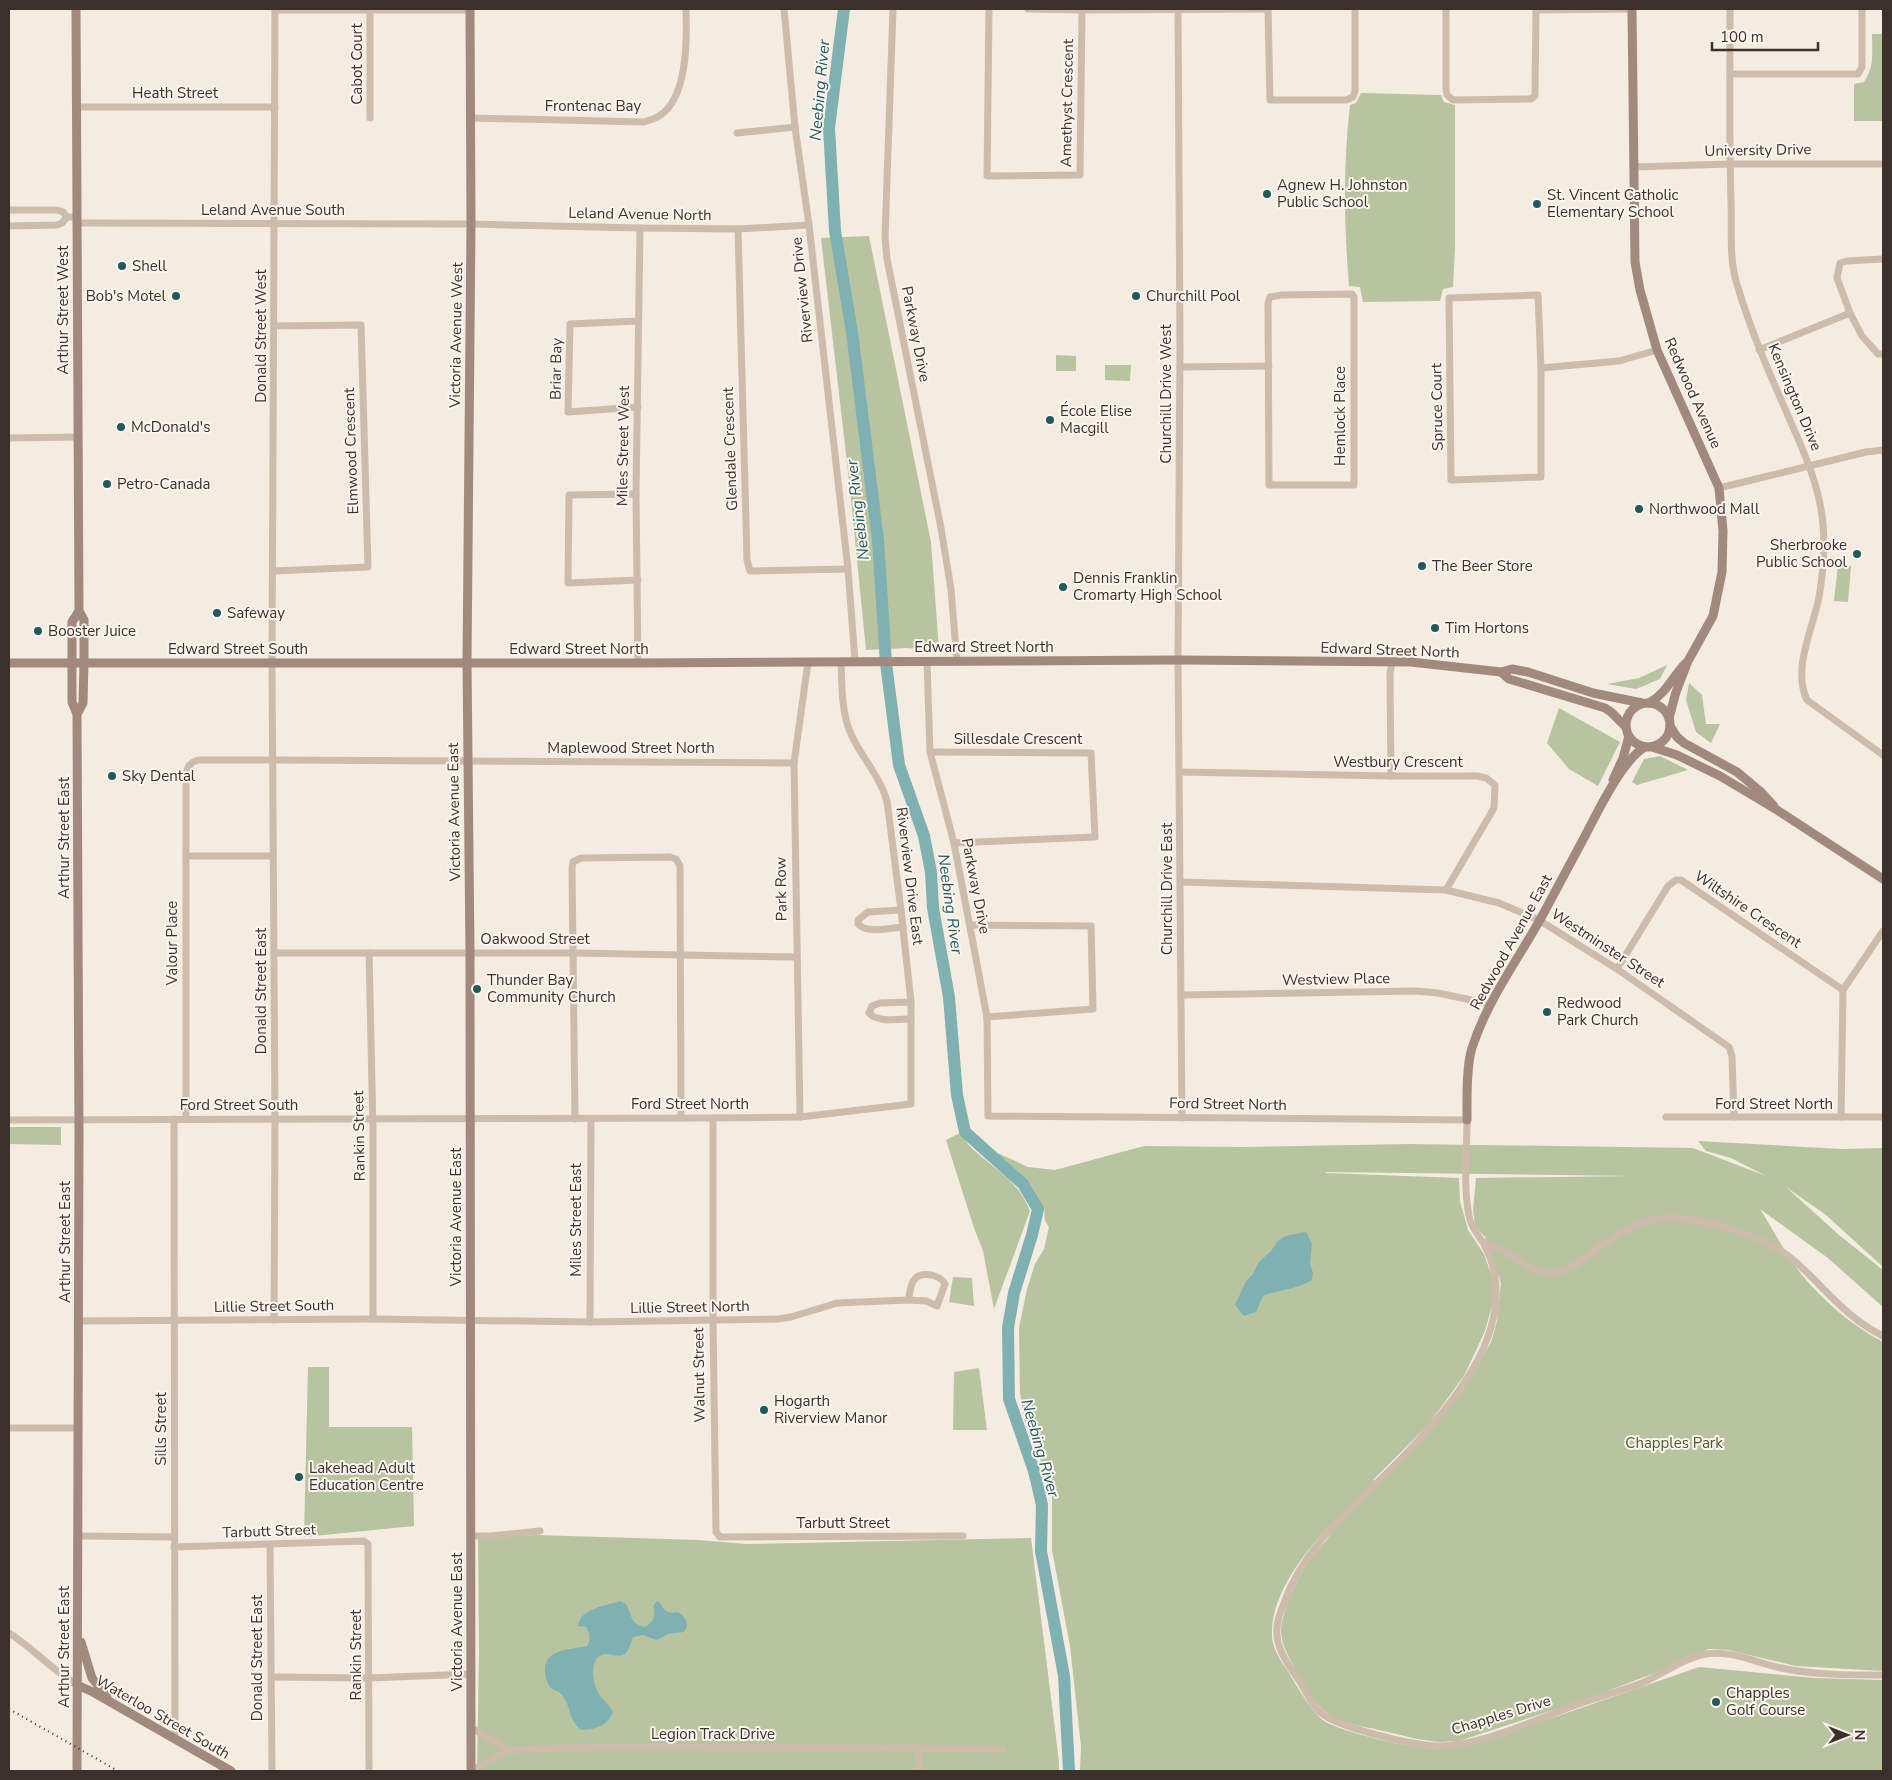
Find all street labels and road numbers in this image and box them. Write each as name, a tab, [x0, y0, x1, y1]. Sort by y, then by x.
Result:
street label: Cabot Court	[347, 23, 367, 105]
street label: Amethyst Crescent	[1056, 38, 1078, 167]
street label: Heath Street	[132, 83, 219, 103]
street label: Frontenac Bay	[545, 96, 641, 116]
street label: University Drive	[1704, 139, 1812, 161]
street label: Leland Avenue South	[201, 200, 345, 220]
street label: Leland Avenue North	[568, 203, 712, 225]
street label: Riverview Drive	[787, 236, 817, 344]
street label: Arthur Street West	[53, 245, 73, 374]
street label: Victoria Avenue West	[445, 261, 467, 409]
street label: Donald Street West	[251, 268, 271, 403]
street label: Parkway Drive	[897, 284, 935, 384]
street label: Churchill Drive West	[1156, 324, 1176, 464]
street label: Redwood Avenue	[1660, 334, 1726, 452]
street label: Briar Bay	[545, 338, 567, 400]
street label: Kensington Drive	[1763, 340, 1827, 454]
street label: Spruce Court	[1426, 362, 1448, 451]
street label: Hemlock Place	[1330, 366, 1350, 466]
street label: Miles Street West	[612, 385, 634, 506]
street label: Glendale Crescent	[718, 386, 742, 511]
street label: Elmwood Crescent	[339, 387, 363, 515]
street label: Edward Street North	[914, 637, 1054, 657]
street label: Edward Street North	[1320, 638, 1460, 662]
street label: Edward Street South	[168, 639, 308, 659]
street label: Edward Street North	[509, 639, 649, 659]
street label: Sillesdale Crescent	[954, 729, 1083, 749]
street label: Maplewood Street North	[547, 738, 715, 758]
street label: Victoria Avenue East	[443, 742, 465, 883]
street label: Westbury Crescent	[1333, 752, 1464, 772]
street label: Arthur Street East	[54, 776, 74, 899]
street label: Riverview Drive East	[892, 806, 928, 947]
street label: Churchill Drive East	[1157, 822, 1177, 955]
street label: Parkway Drive	[957, 836, 995, 936]
street label: Park Row	[770, 856, 792, 921]
street label: Wiltshire Crescent	[1691, 866, 1806, 953]
street label: Redwood Avenue East	[1465, 870, 1557, 1013]
street label: Valour Place	[162, 901, 182, 986]
street label: Westminster Street	[1547, 904, 1669, 993]
street label: Donald Street East	[251, 927, 271, 1054]
street label: Oakwood Street	[480, 929, 590, 949]
street label: Westview Place	[1282, 968, 1390, 990]
street label: Rankin Street	[348, 1090, 370, 1182]
street label: Ford Street North	[1169, 1093, 1287, 1115]
street label: Ford Street North	[631, 1094, 749, 1114]
street label: Ford Street North	[1715, 1094, 1833, 1114]
street label: Ford Street South	[180, 1095, 298, 1115]
street label: Victoria Avenue East	[446, 1147, 466, 1287]
street label: Miles Street East	[566, 1163, 586, 1277]
street label: Arthur Street East	[55, 1180, 75, 1303]
street label: Lillie Street South	[214, 1295, 334, 1317]
street label: Lillie Street North	[630, 1296, 750, 1318]
street label: Walnut Street	[688, 1327, 710, 1423]
street label: Sills Street	[151, 1392, 171, 1466]
street label: Tarbutt Street	[796, 1513, 890, 1533]
street label: Tarbutt Street	[222, 1519, 317, 1543]
street label: Victoria Avenue East	[447, 1552, 467, 1692]
street label: Arthur Street East	[54, 1585, 74, 1708]
street label: Donald Street East	[247, 1594, 267, 1721]
street label: Rankin Street	[346, 1609, 366, 1700]
street label: Waterloo Street South	[92, 1670, 234, 1764]
street label: Chapples Drive	[1449, 1690, 1553, 1740]
street label: Legion Track Drive	[651, 1724, 775, 1744]

